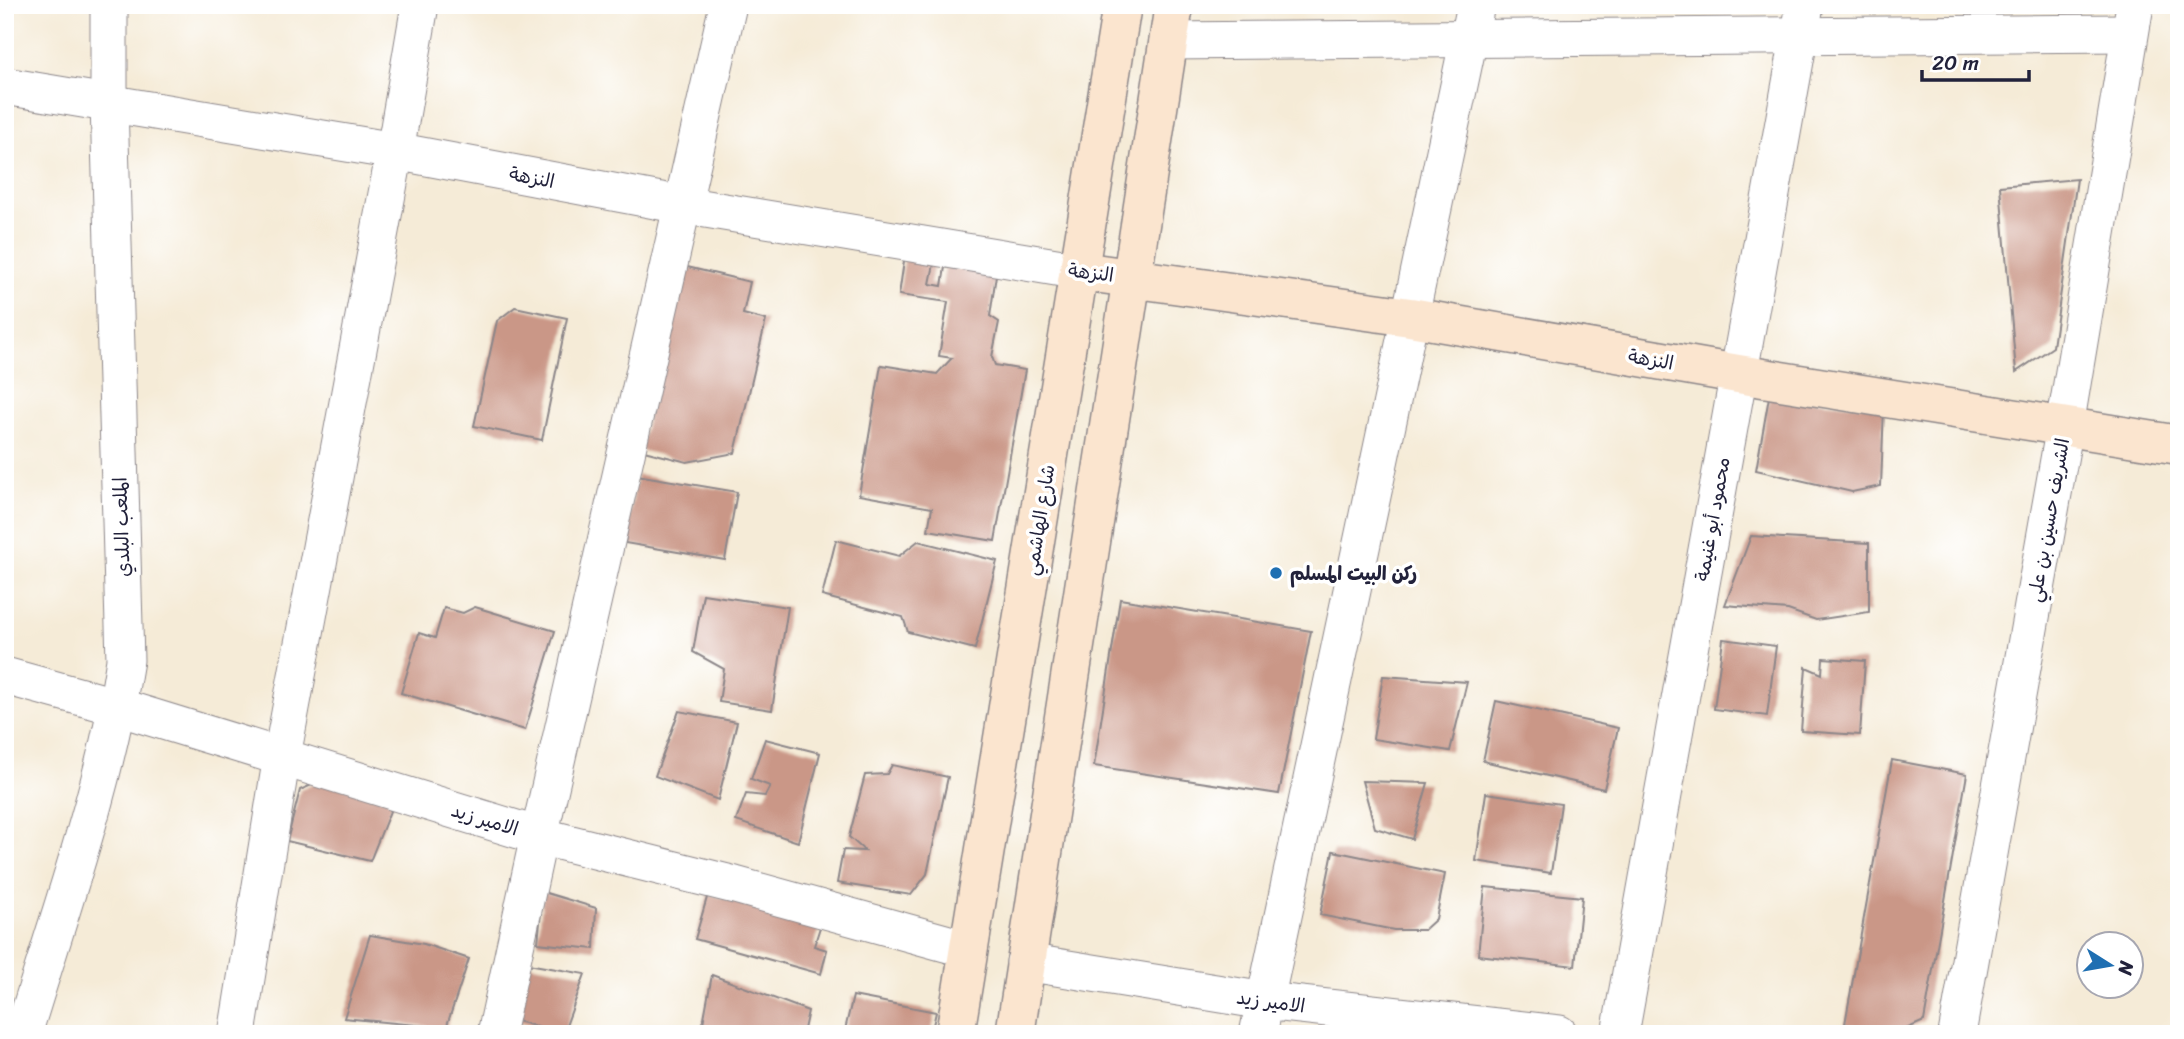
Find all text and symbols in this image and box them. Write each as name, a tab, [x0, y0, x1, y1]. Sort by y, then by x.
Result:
scale bar	[1922, 38, 2028, 82]
text: 20 m	[1932, 44, 1979, 82]
street label: النزهة	[506, 157, 558, 198]
street label: النزهة	[1066, 253, 1116, 292]
street label: النزهة	[1625, 339, 1676, 380]
street label: الشريف حسين بن علي	[2018, 435, 2079, 605]
street label: محمود أبو غنيمة	[1685, 454, 1740, 584]
street label: شارع الهاشمي	[1014, 462, 1065, 578]
street label: الملعب البلدي	[103, 477, 140, 577]
place label: ركن البيت المسلم	[1290, 557, 1417, 590]
marker: ركن البيت المسلم	[1268, 565, 1284, 581]
street label: الامير زيد	[447, 794, 523, 845]
north arrow	[2076, 930, 2146, 1000]
text: N	[2109, 958, 2144, 979]
street label: الامير زيد	[1234, 980, 1307, 1023]

